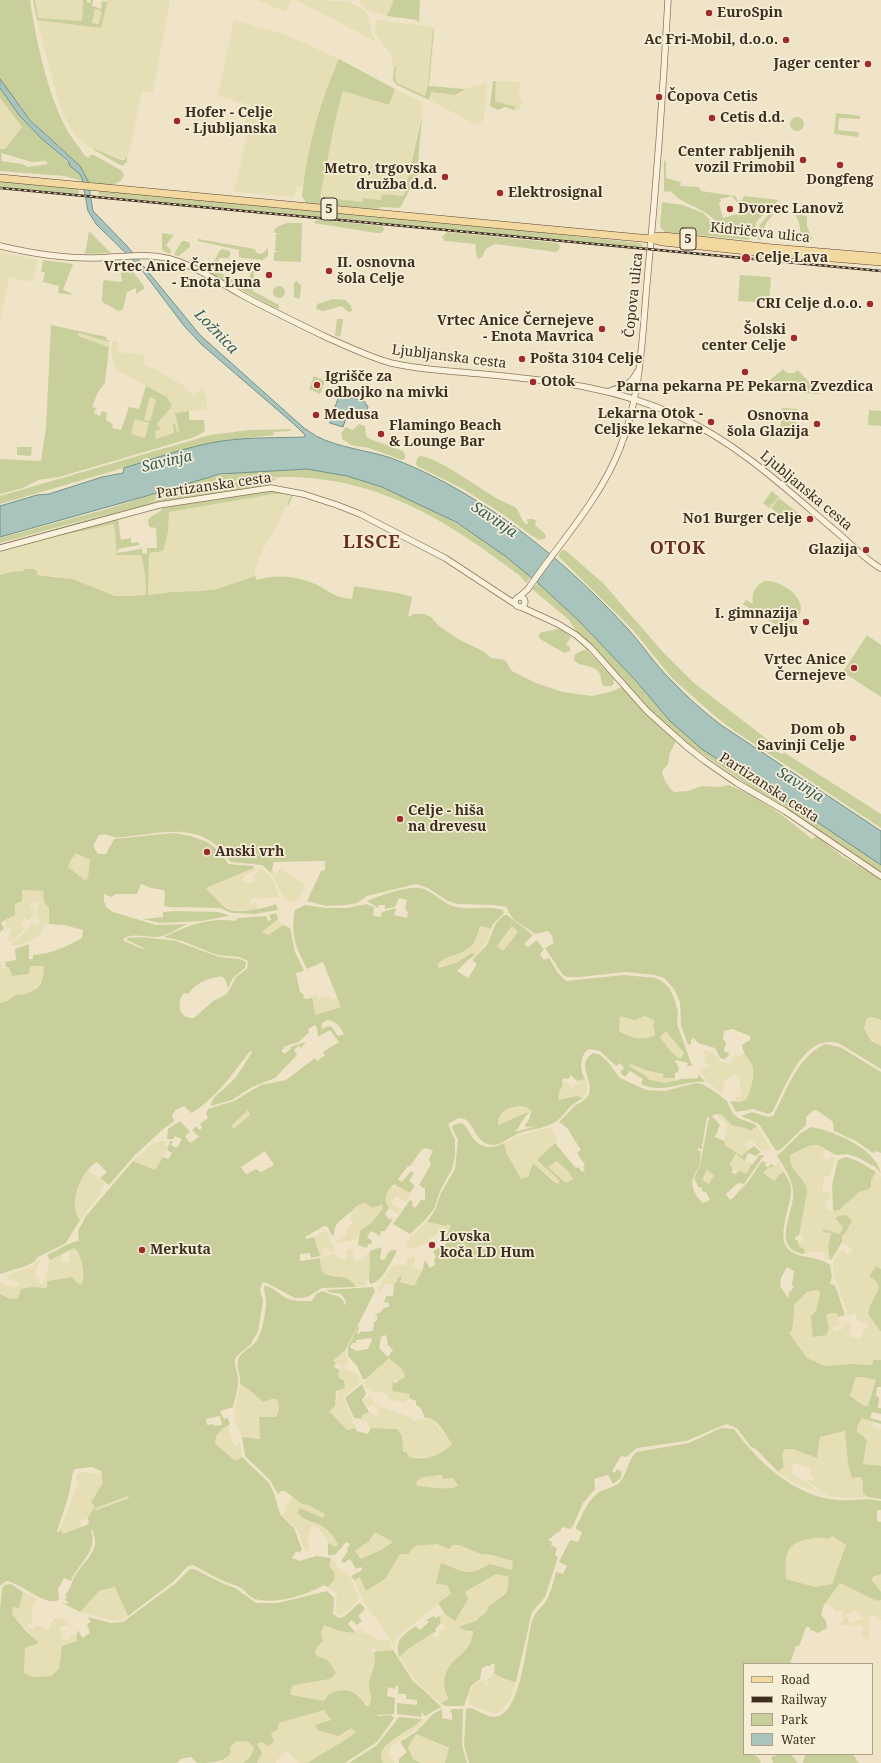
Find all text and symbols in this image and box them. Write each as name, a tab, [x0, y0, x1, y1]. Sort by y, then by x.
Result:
place label: EuroSpin	[717, 5, 783, 21]
marker: EuroSpin	[704, 8, 714, 18]
place label: Ac Fri-Mobil, d.o.o.	[644, 32, 778, 48]
marker: Ac Fri-Mobil, d.o.o.	[781, 35, 791, 45]
place label: Jager center	[774, 56, 860, 72]
marker: Jager center	[863, 59, 873, 69]
place label: Čopova Cetis	[667, 89, 758, 105]
marker: Čopova Cetis	[654, 92, 664, 102]
place label: Hofer - Celje - Ljubljanska	[185, 105, 277, 138]
place label: Cetis d.d.	[720, 110, 785, 126]
marker: Cetis d.d.	[707, 113, 717, 123]
marker: Hofer - Celje - Ljubljanska	[172, 116, 182, 126]
place label: Center rabljenih vozil Frimobil	[678, 144, 795, 176]
marker: Center rabljenih vozil Frimobil	[798, 155, 808, 165]
marker: Dongfeng	[835, 160, 845, 170]
place label: Metro, trgovska družba d.d.	[324, 161, 437, 194]
marker: Metro, trgovska družba d.d.	[440, 172, 450, 182]
place label: Dongfeng	[806, 172, 874, 188]
place label: Elektrosignal	[508, 185, 603, 201]
marker: Elektrosignal	[495, 188, 505, 198]
road number: 5	[321, 198, 337, 220]
place label: Dvorec Lanovž	[738, 201, 844, 217]
marker: Dvorec Lanovž	[725, 204, 735, 214]
street label: Kidričeva ulica	[709, 219, 811, 247]
road number: 5	[680, 228, 696, 250]
place label: Celje Lava	[755, 250, 828, 266]
street label: Čopova ulica	[621, 252, 647, 338]
marker: Celje Lava	[740, 252, 752, 264]
place label: II. osnovna šola Celje	[337, 255, 415, 288]
place label: Vrtec Anice Černejeve - Enota Luna	[104, 259, 261, 292]
marker: II. osnovna šola Celje	[324, 266, 334, 276]
marker: Vrtec Anice Černejeve - Enota Luna	[264, 270, 274, 280]
place label: CRI Celje d.o.o.	[756, 296, 862, 312]
marker: CRI Celje d.o.o.	[865, 299, 875, 309]
water label: Ložnica	[190, 306, 242, 358]
place label: Vrtec Anice Černejeve - Enota Mavrica	[437, 313, 594, 346]
place label: Šolski center Celje	[701, 322, 786, 354]
marker: Vrtec Anice Černejeve - Enota Mavrica	[597, 324, 607, 334]
marker: Šolski center Celje	[789, 333, 799, 343]
street label: Ljubljanska cesta	[391, 342, 507, 372]
place label: Pošta 3104 Celje	[530, 351, 642, 367]
marker: Pošta 3104 Celje	[517, 354, 527, 364]
marker: Parna pekarna PE Pekarna Zvezdica	[740, 367, 750, 377]
place label: Igrišče za odbojko na mivki	[325, 369, 449, 402]
place label: Otok	[541, 374, 575, 390]
marker: Otok	[528, 377, 538, 387]
place label: Parna pekarna PE Pekarna Zvezdica	[617, 379, 873, 395]
marker: Igrišče za odbojko na mivki	[312, 380, 322, 390]
place label: Lekarna Otok - Celjske lekarne	[594, 406, 703, 438]
place label: Medusa	[324, 407, 379, 423]
place label: Osnovna šola Glazija	[727, 408, 809, 440]
marker: Medusa	[311, 410, 321, 420]
marker: Lekarna Otok - Celjske lekarne	[706, 417, 716, 427]
place label: Flamingo Beach & Lounge Bar	[389, 418, 502, 450]
marker: Osnovna šola Glazija	[812, 419, 822, 429]
marker: Flamingo Beach & Lounge Bar	[376, 429, 386, 439]
water label: Savinja	[140, 447, 194, 477]
street label: Ljubljanska cesta	[756, 447, 856, 535]
street label: Partizanska cesta	[155, 470, 273, 502]
water label: Savinja	[468, 498, 520, 542]
place label: No1 Burger Celje	[683, 511, 802, 527]
marker: No1 Burger Celje	[805, 514, 815, 524]
district label: LISCE	[343, 532, 401, 554]
district label: OTOK	[650, 538, 706, 560]
place label: Glazija	[808, 542, 858, 558]
marker: Glazija	[861, 545, 871, 555]
place label: I. gimnazija v Celju	[715, 606, 798, 638]
marker: I. gimnazija v Celju	[801, 617, 811, 627]
place label: Vrtec Anice Černejeve	[764, 652, 846, 684]
marker: Vrtec Anice Černejeve	[849, 663, 859, 673]
place label: Dom ob Savinji Celje	[757, 722, 845, 754]
marker: Dom ob Savinji Celje	[848, 733, 858, 743]
street label: Partizanska cesta	[716, 749, 822, 827]
water label: Savinja	[773, 764, 827, 806]
place label: Celje - hiša na drevesu	[408, 803, 486, 836]
marker: Celje - hiša na drevesu	[395, 814, 405, 824]
place label: Anski vrh	[215, 844, 284, 860]
marker: Anski vrh	[202, 847, 212, 857]
place label: Lovska koča LD Hum	[440, 1229, 535, 1262]
marker: Lovska koča LD Hum	[427, 1240, 437, 1250]
place label: Merkuta	[150, 1242, 211, 1258]
marker: Merkuta	[137, 1245, 147, 1255]
legend	[743, 1663, 873, 1755]
text: Road	[781, 1671, 810, 1688]
text: Railway	[781, 1691, 827, 1708]
text: Park	[781, 1711, 808, 1728]
text: Water	[781, 1731, 816, 1748]

